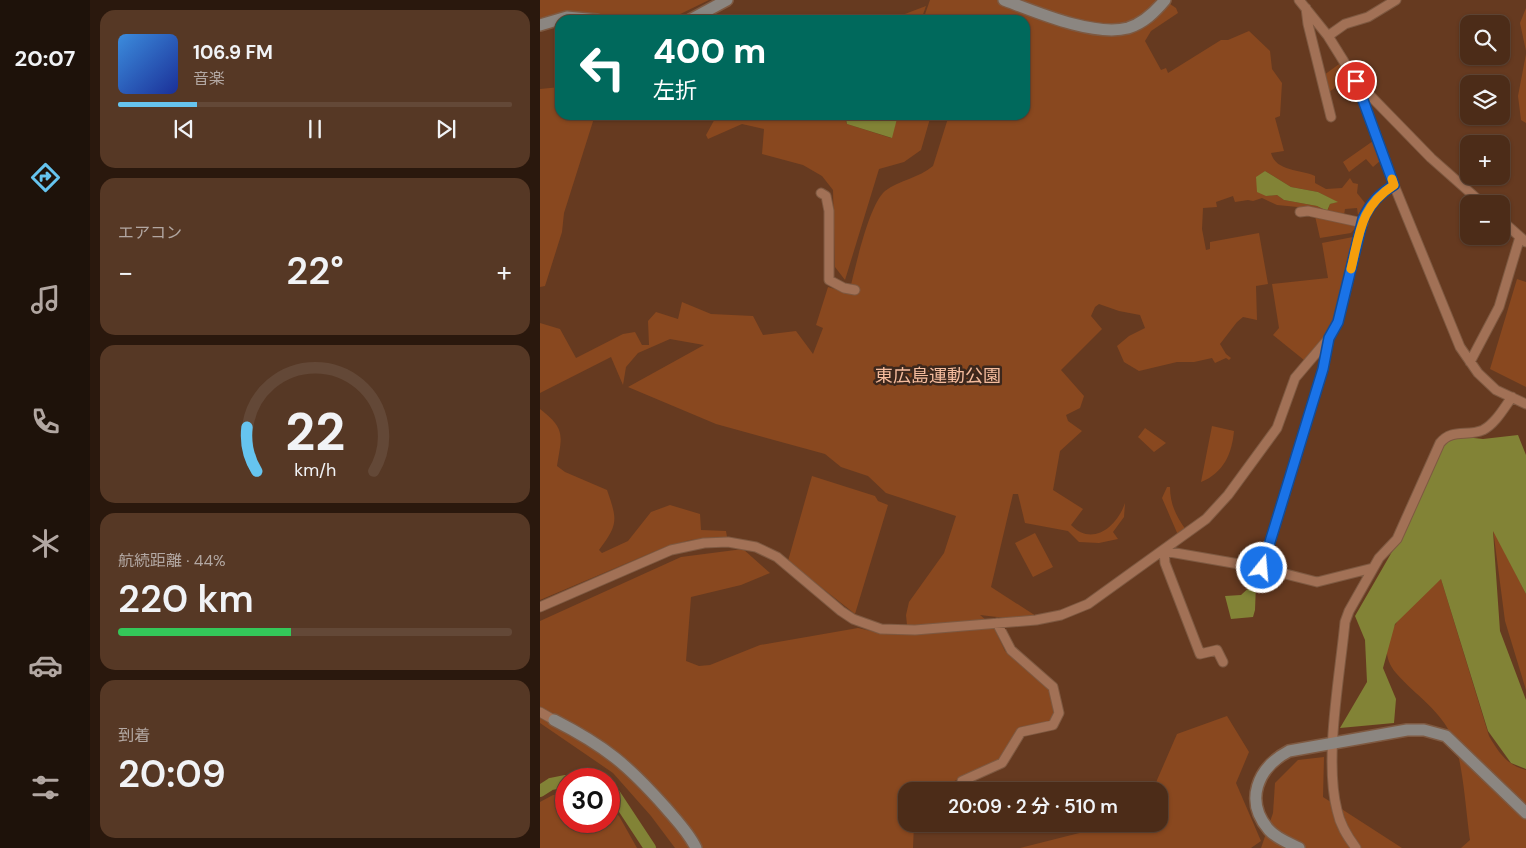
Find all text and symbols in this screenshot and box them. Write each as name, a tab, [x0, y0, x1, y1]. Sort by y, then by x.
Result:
map controls	[1460, 15, 1510, 245]
button: search	[1460, 15, 1510, 65]
text: 400 m	[653, 28, 766, 74]
icon: left	[570, 35, 635, 100]
text: 106.9 FM	[193, 40, 273, 65]
text: 20:07	[15, 44, 75, 73]
pin	[1335, 60, 1377, 102]
icon: arrive	[1342, 67, 1370, 95]
text: 音楽	[193, 68, 225, 89]
button: layers	[1460, 75, 1510, 125]
text: 左折	[653, 76, 697, 105]
icon: previous	[170, 115, 198, 143]
icon: pause	[301, 115, 329, 143]
icon: next	[432, 115, 460, 143]
button: +	[1460, 135, 1510, 185]
icon: directions	[28, 160, 63, 195]
button: −	[1460, 195, 1510, 245]
text: エアコン	[118, 222, 182, 243]
text: 22°	[286, 246, 344, 296]
text: −	[118, 254, 133, 291]
text: +	[497, 254, 512, 291]
icon: music	[28, 282, 63, 317]
park label: 東広島運動公園	[875, 364, 1001, 388]
text: 22	[285, 398, 345, 466]
icon: phone	[28, 404, 63, 439]
text: km/h	[294, 458, 336, 482]
icon: climate	[28, 526, 63, 561]
position arrow	[1235, 541, 1287, 593]
text: 航続距離 · 44%	[118, 550, 226, 571]
text: 220 km	[118, 574, 254, 624]
icon: car	[28, 648, 63, 683]
text: 到着	[118, 725, 150, 746]
text: 20:09	[118, 749, 226, 799]
speed limit sign: 30	[555, 768, 620, 833]
icon: filters	[28, 770, 63, 805]
text: 20:09 · 2 分 · 510 m	[948, 794, 1118, 819]

